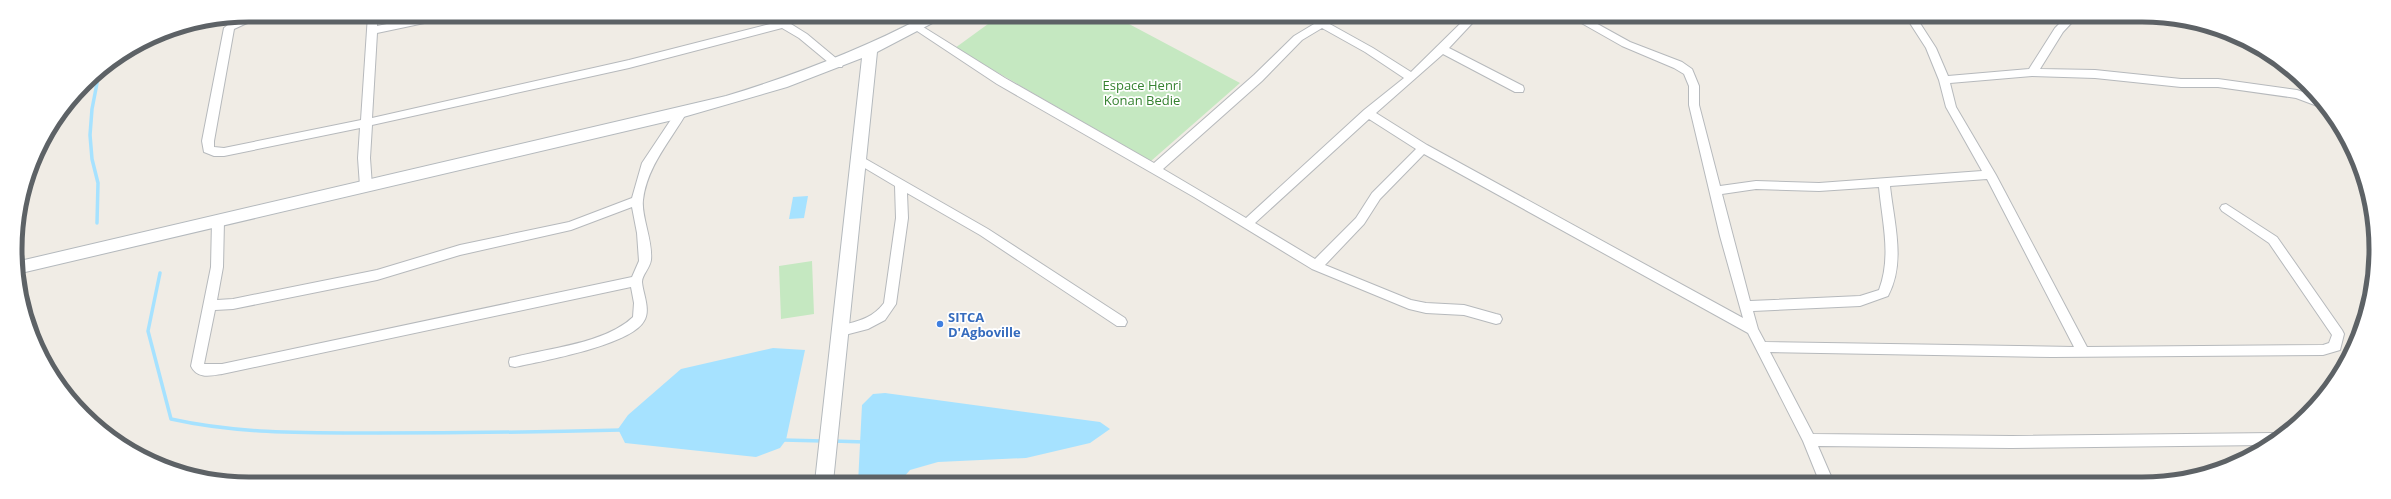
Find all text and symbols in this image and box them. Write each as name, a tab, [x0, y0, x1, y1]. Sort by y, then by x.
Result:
park label: Espace Henri Konan Bedie	[1103, 76, 1181, 109]
place label: SITCA D'Agboville	[948, 308, 1021, 341]
marker: SITCA D'Agboville	[935, 319, 945, 329]

